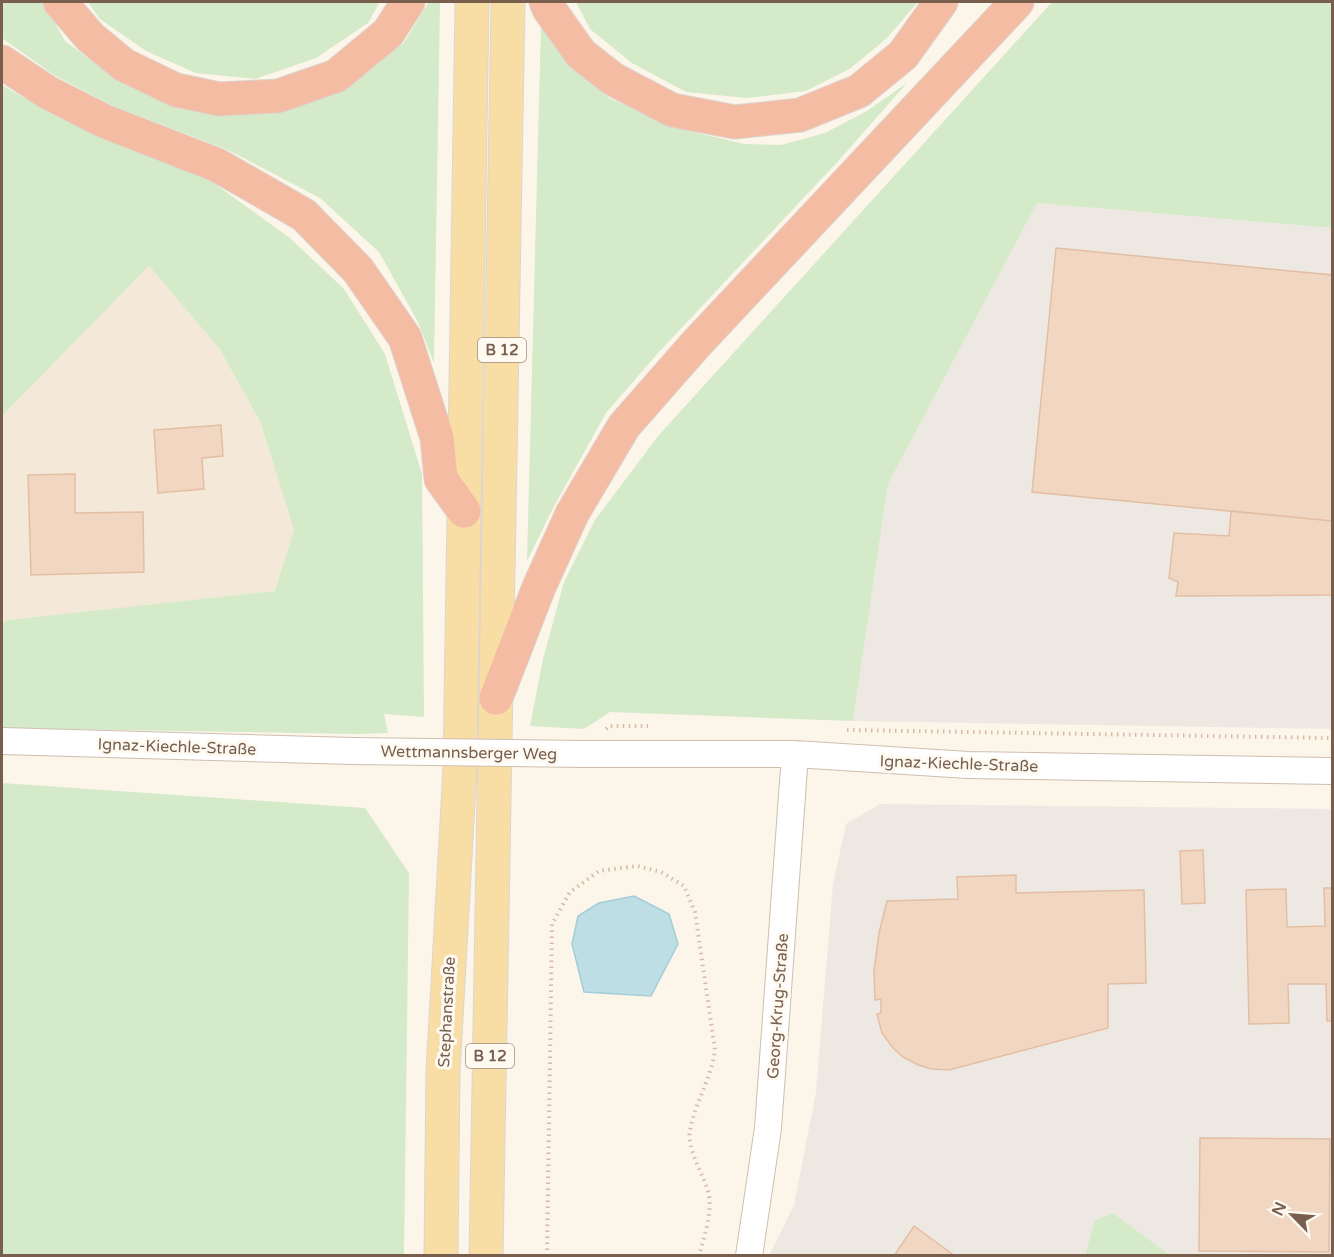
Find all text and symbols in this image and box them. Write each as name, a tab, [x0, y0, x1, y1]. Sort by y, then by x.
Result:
road number: B 12	[478, 338, 526, 362]
street label: Ignaz-Kiechle-Straße	[97, 734, 257, 760]
street label: Wettmannsberger Weg	[380, 741, 557, 765]
street label: Ignaz-Kiechle-Straße	[879, 751, 1039, 777]
street label: Georg-Krug-Straße	[763, 933, 793, 1080]
street label: Stephanstraße	[434, 956, 460, 1068]
road number: B 12	[466, 1044, 514, 1068]
north arrow	[1262, 1185, 1322, 1245]
text: N	[1268, 1199, 1291, 1219]

